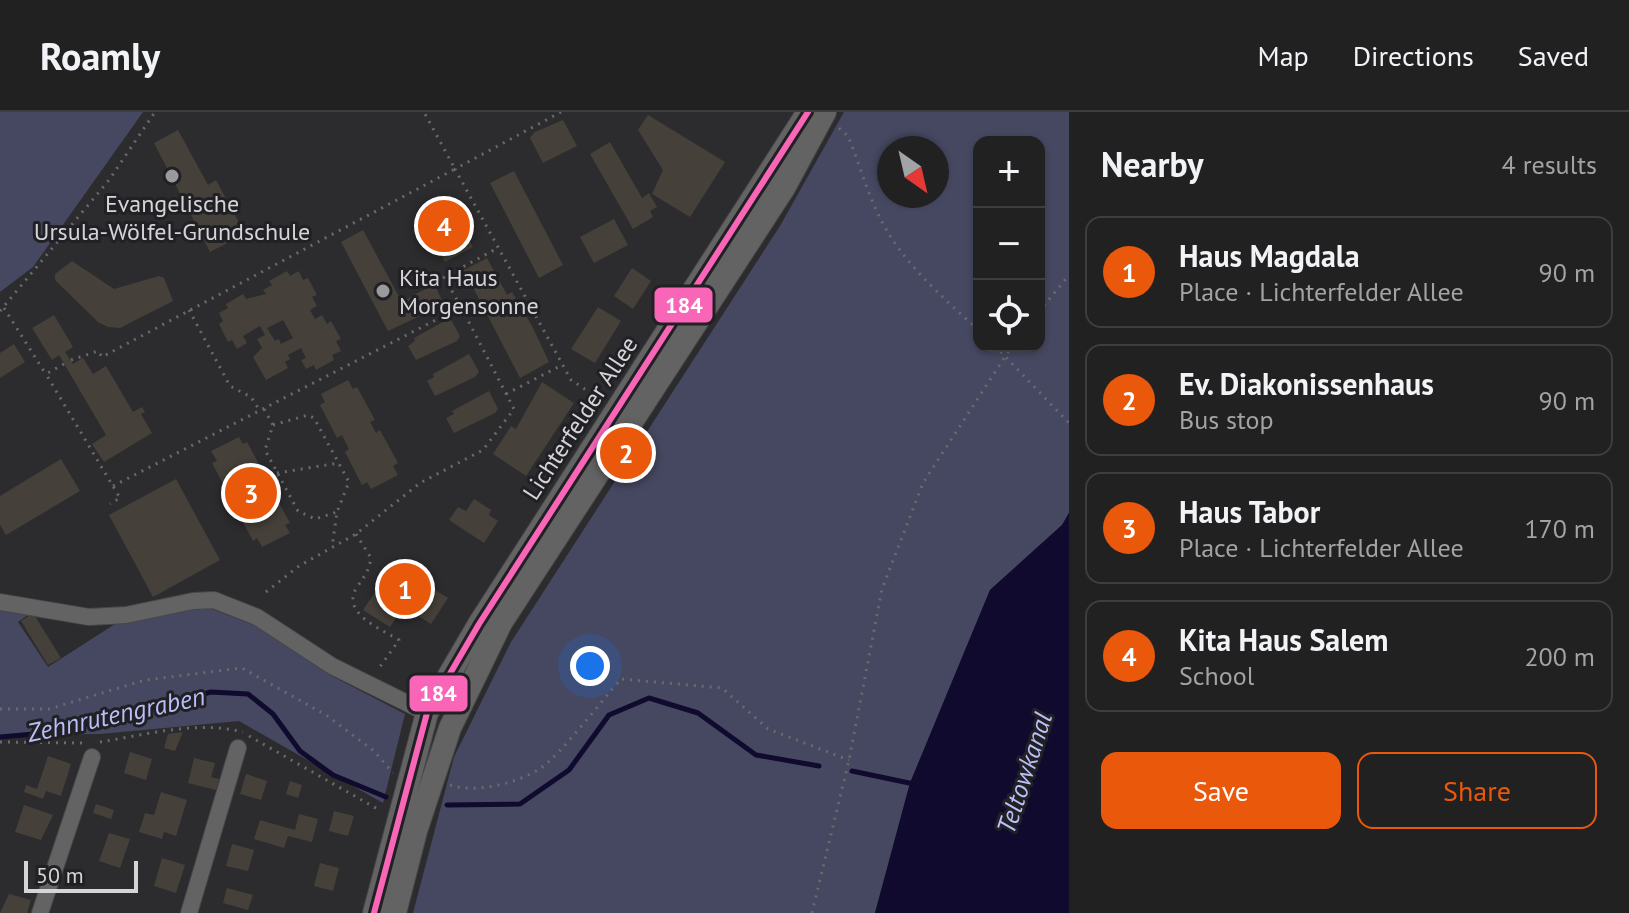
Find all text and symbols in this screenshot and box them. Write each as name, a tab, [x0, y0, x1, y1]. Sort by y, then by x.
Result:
text: Roamly	[40, 31, 160, 80]
text: Map	[1258, 37, 1309, 74]
text: Directions	[1353, 37, 1474, 74]
text: Saved	[1518, 37, 1589, 74]
north arrow	[877, 136, 949, 208]
map controls	[973, 136, 1045, 352]
button: +	[973, 136, 1045, 208]
text: Nearby	[1101, 142, 1203, 186]
text: 4 results	[1502, 148, 1597, 181]
marker: Evangelische Ursula-Wölfel-Grundschule	[163, 167, 181, 185]
place label: Evangelische Ursula-Wölfel-Grundschule	[34, 188, 310, 247]
pin: 4	[418, 196, 470, 256]
button: −	[973, 208, 1045, 280]
text: Haus Magdala	[1179, 236, 1360, 275]
text: 1	[1122, 256, 1136, 289]
text: 90 m	[1539, 256, 1595, 289]
place label: Kita Haus Morgensonne	[399, 262, 539, 321]
text: Place · Lichterfelder Allee	[1179, 275, 1464, 308]
button: locate	[973, 280, 1045, 352]
marker: Kita Haus Morgensonne	[374, 282, 392, 300]
line badge: 184	[653, 286, 714, 324]
text: 184	[665, 291, 703, 319]
street label: Lichterfelder Allee	[516, 330, 644, 506]
text: Ev. Diakonissenhaus	[1179, 364, 1434, 403]
text: 2	[1122, 384, 1136, 417]
text: 90 m	[1539, 384, 1595, 417]
text: Bus stop	[1179, 403, 1274, 436]
pin: 2	[600, 423, 652, 483]
pin: 3	[225, 463, 277, 523]
text: Haus Tabor	[1179, 492, 1320, 531]
text: 3	[1122, 512, 1136, 545]
text: 170 m	[1524, 512, 1595, 545]
text: Place · Lichterfelder Allee	[1179, 531, 1464, 564]
pin: 1	[379, 559, 431, 619]
text: Kita Haus Salem	[1179, 620, 1388, 659]
text: 4	[1122, 640, 1136, 673]
text: 200 m	[1524, 640, 1595, 673]
your location	[570, 646, 610, 686]
text: School	[1179, 659, 1254, 692]
line badge: 184	[408, 674, 469, 713]
water label: Zehnrutengraben	[23, 679, 208, 749]
text: 184	[419, 679, 457, 707]
water label: Teltowkanal	[989, 708, 1059, 838]
button: Save	[1101, 752, 1341, 829]
button: Share	[1357, 752, 1597, 829]
scale bar	[24, 857, 138, 893]
text: 50 m	[36, 861, 84, 889]

